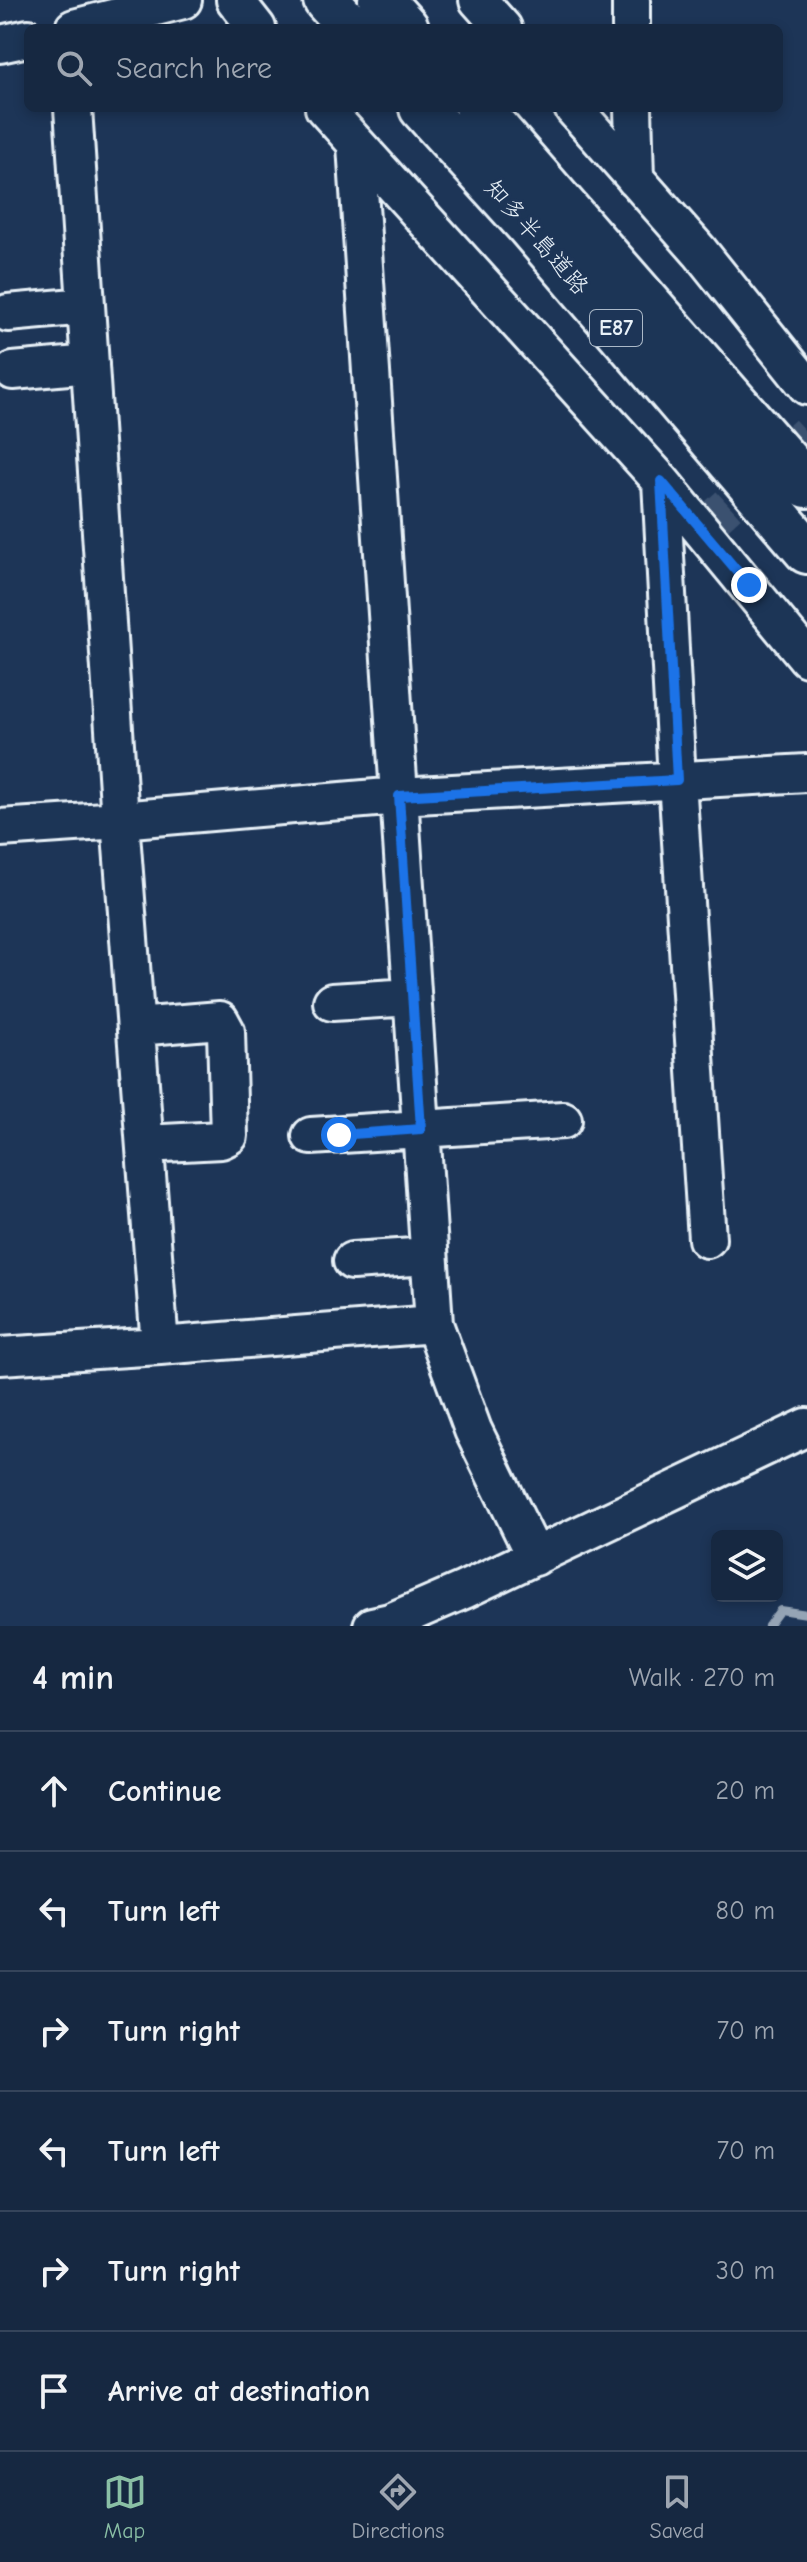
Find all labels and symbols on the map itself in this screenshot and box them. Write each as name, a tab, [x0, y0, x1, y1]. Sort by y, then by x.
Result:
street label: 知多半島道路	[479, 173, 595, 301]
road number: E87	[590, 310, 642, 346]
route end	[731, 567, 767, 603]
route start	[321, 1117, 357, 1153]

